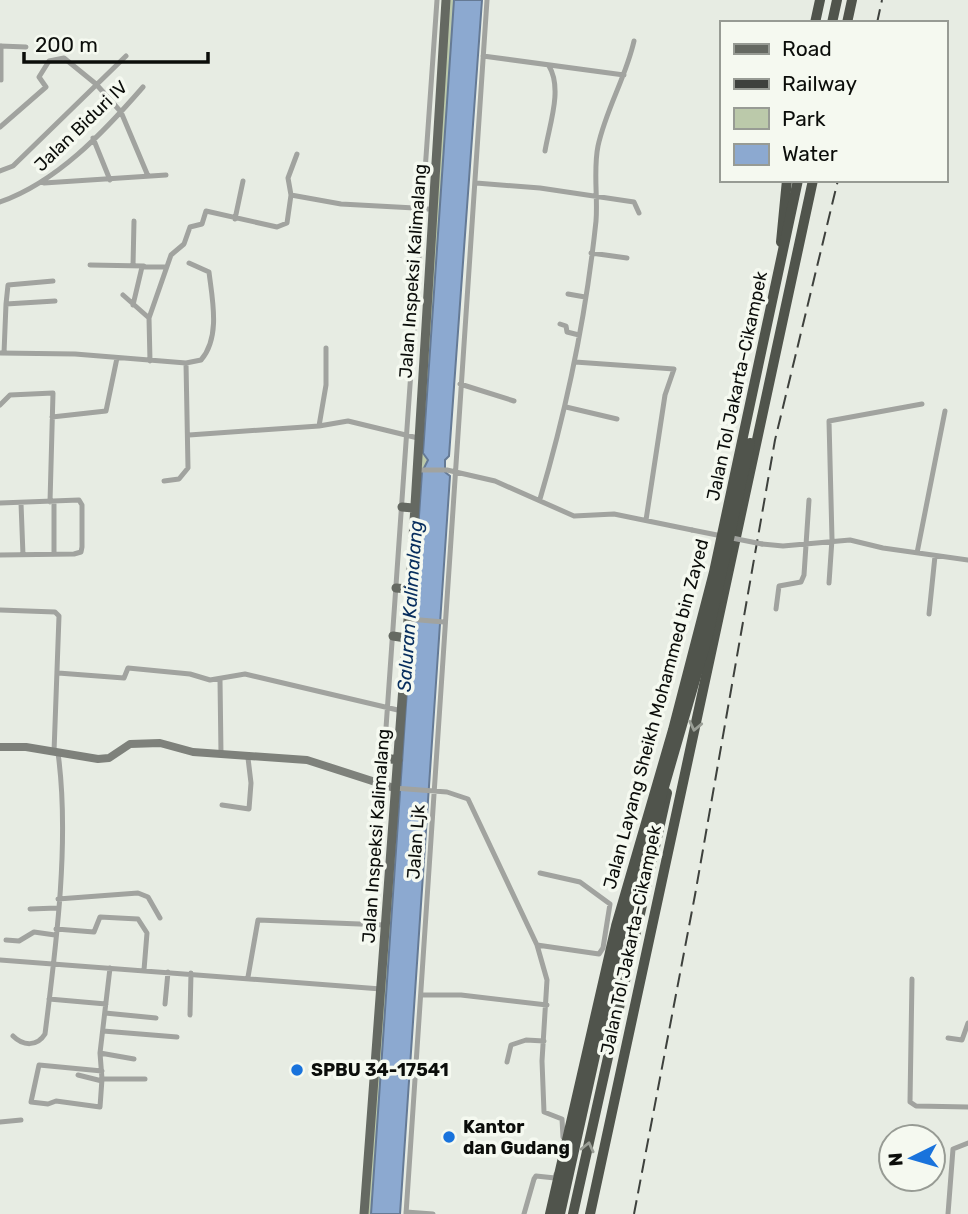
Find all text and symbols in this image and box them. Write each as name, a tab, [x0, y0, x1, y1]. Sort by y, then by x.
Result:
scale bar	[24, 21, 208, 65]
legend	[720, 21, 947, 182]
text: 200 m	[35, 32, 98, 57]
text: Road	[782, 36, 832, 61]
text: Railway	[782, 71, 857, 96]
street label: Jalan Biduri IV	[30, 76, 132, 176]
text: Park	[782, 106, 826, 131]
text: Water	[782, 141, 838, 166]
street label: Jalan Inspeksi Kalimalang	[395, 163, 431, 379]
street label: Jalan Tol Jakarta–Cikampek	[702, 268, 772, 503]
water label: Saluran Kalimalang	[393, 519, 427, 693]
street label: Jalan Layang Sheikh Mohammed bin Zayed	[599, 536, 713, 892]
one-way arrow	[688, 720, 703, 732]
street label: Jalan Inspeksi Kalimalang	[358, 728, 394, 944]
street label: Jalan Ljk	[402, 803, 430, 880]
street label: Jalan Tol Jakarta–Cikampek	[596, 822, 666, 1057]
place label: SPBU 34-17541	[311, 1059, 449, 1081]
marker: SPBU 34-17541	[289, 1062, 305, 1078]
place label: Kantor dan Gudang	[463, 1116, 570, 1159]
north arrow	[877, 1123, 947, 1193]
marker: Kantor dan Gudang	[441, 1129, 457, 1145]
one-way arrow	[579, 1141, 594, 1153]
text: N	[884, 1152, 908, 1167]

